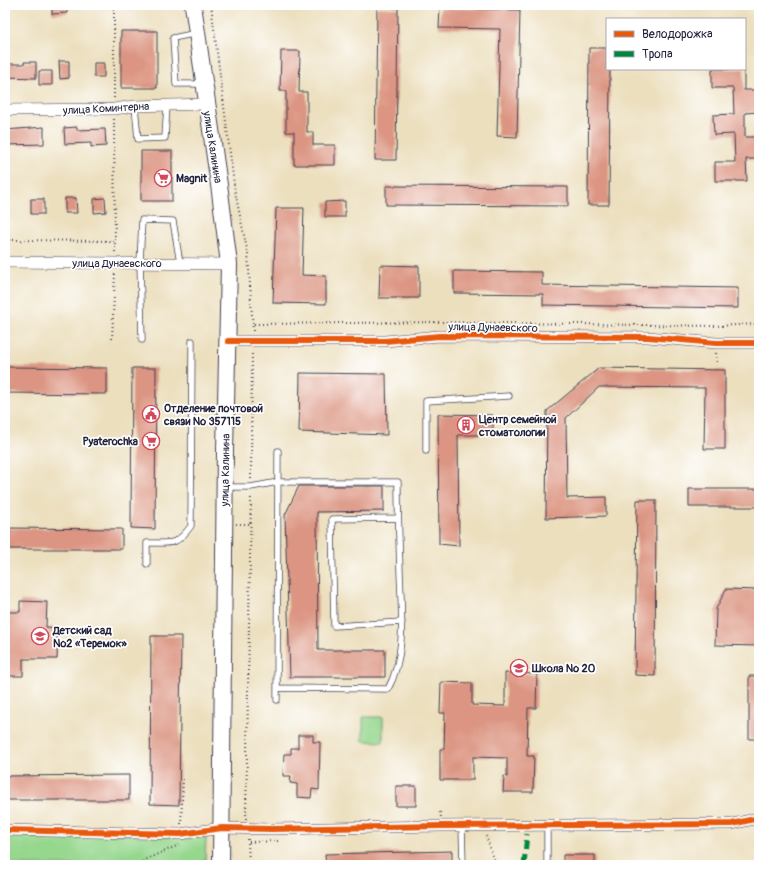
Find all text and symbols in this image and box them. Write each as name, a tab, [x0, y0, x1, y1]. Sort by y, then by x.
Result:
legend	[606, 18, 746, 70]
text: Велодорожка	[642, 27, 713, 42]
text: Тропа	[642, 47, 673, 62]
street label: улица Коминтерна	[62, 100, 149, 117]
street label: улица Калинина	[200, 109, 225, 184]
supermarket icon: Magnit	[153, 168, 173, 188]
place label: Magnit	[176, 172, 208, 185]
street label: улица Дунаевского	[71, 257, 162, 270]
street label: улица Дунаевского	[447, 320, 538, 335]
place label: Отделение почтовой связи № 357115	[163, 402, 263, 428]
public building icon: Отделение почтовой связи № 357115	[141, 404, 161, 424]
place label: Центр cемейной cтоматологии	[478, 413, 556, 439]
building icon: Центр cемейной cтоматологии	[456, 415, 476, 435]
supermarket icon: Pyaterochka	[141, 431, 161, 451]
street label: улица Калинина	[218, 433, 233, 508]
place label: Pyaterochka	[83, 435, 138, 448]
place label: Детский сад №2 «Теремок»	[52, 624, 127, 650]
school or university icon: Детский сад №2 «Теремок»	[30, 626, 50, 646]
school or university icon: Школа № 20	[509, 658, 529, 678]
place label: Школа № 20	[531, 662, 596, 675]

